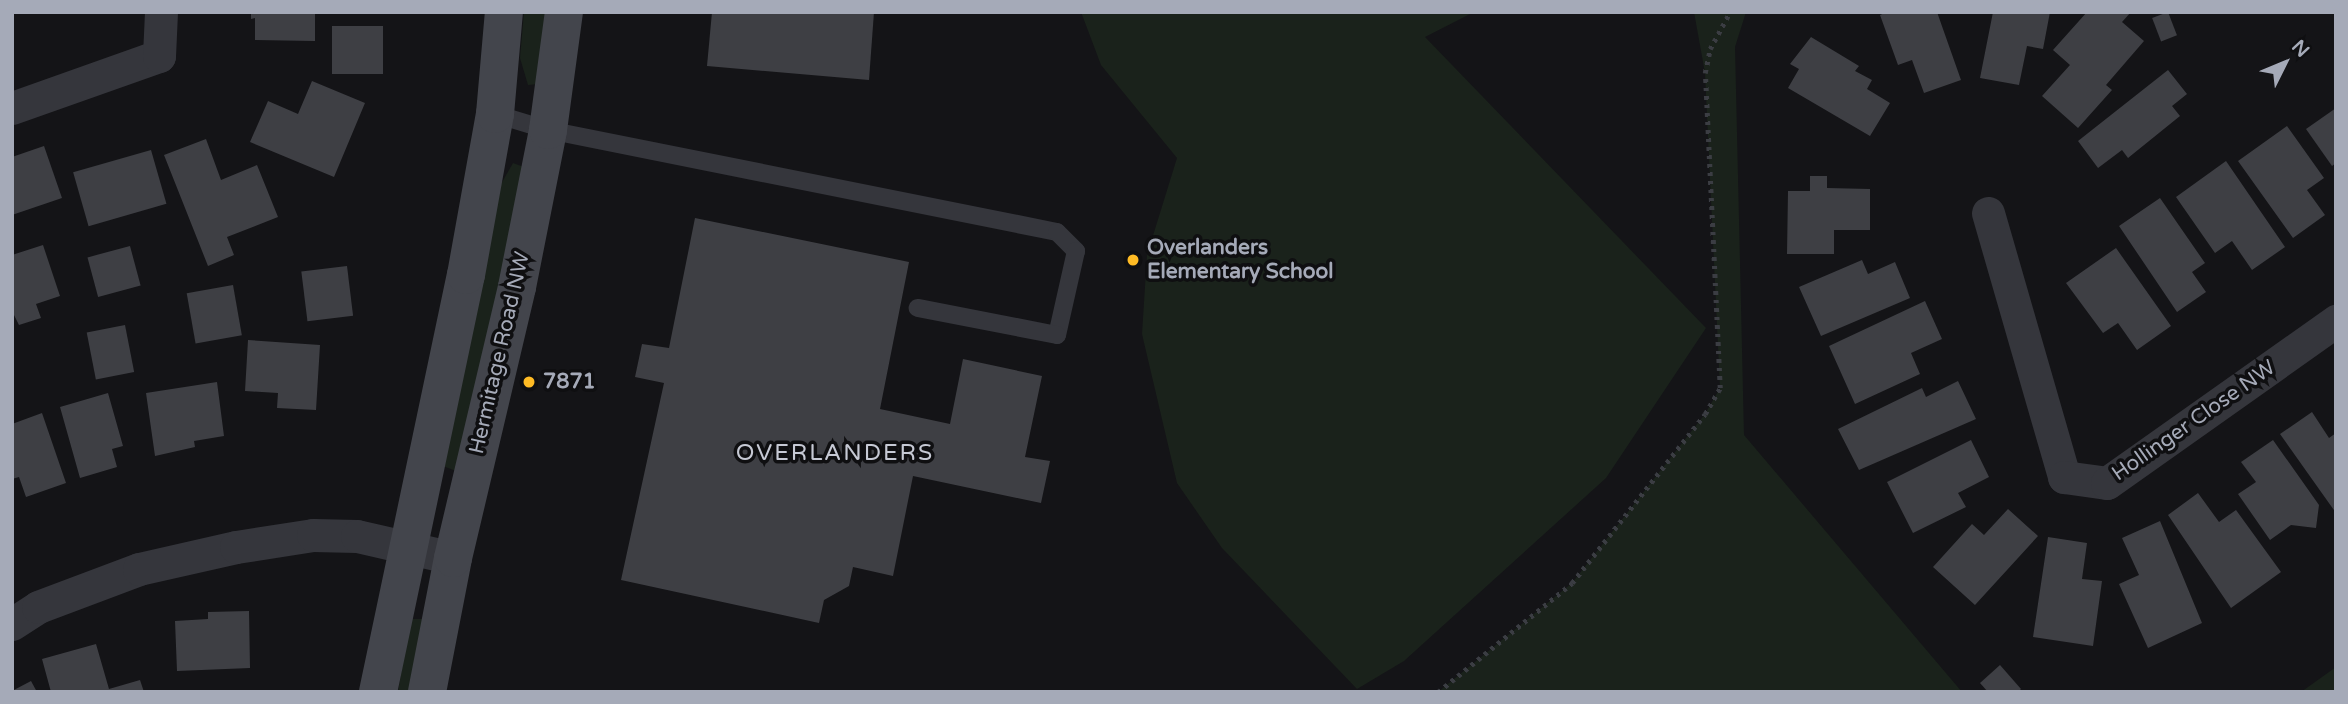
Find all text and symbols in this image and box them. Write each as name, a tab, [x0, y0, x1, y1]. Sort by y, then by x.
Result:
north arrow	[2250, 28, 2320, 98]
text: N	[2287, 36, 2314, 62]
place label: Overlanders Elementary School	[1147, 235, 1334, 285]
street label: Hermitage Road NW	[464, 249, 536, 457]
marker: Overlanders Elementary School	[1125, 252, 1141, 268]
street label: Hollinger Close NW	[2107, 355, 2281, 487]
place label: 7871	[543, 369, 596, 395]
marker: 7871	[521, 374, 537, 390]
district label: OVERLANDERS	[737, 439, 933, 467]

